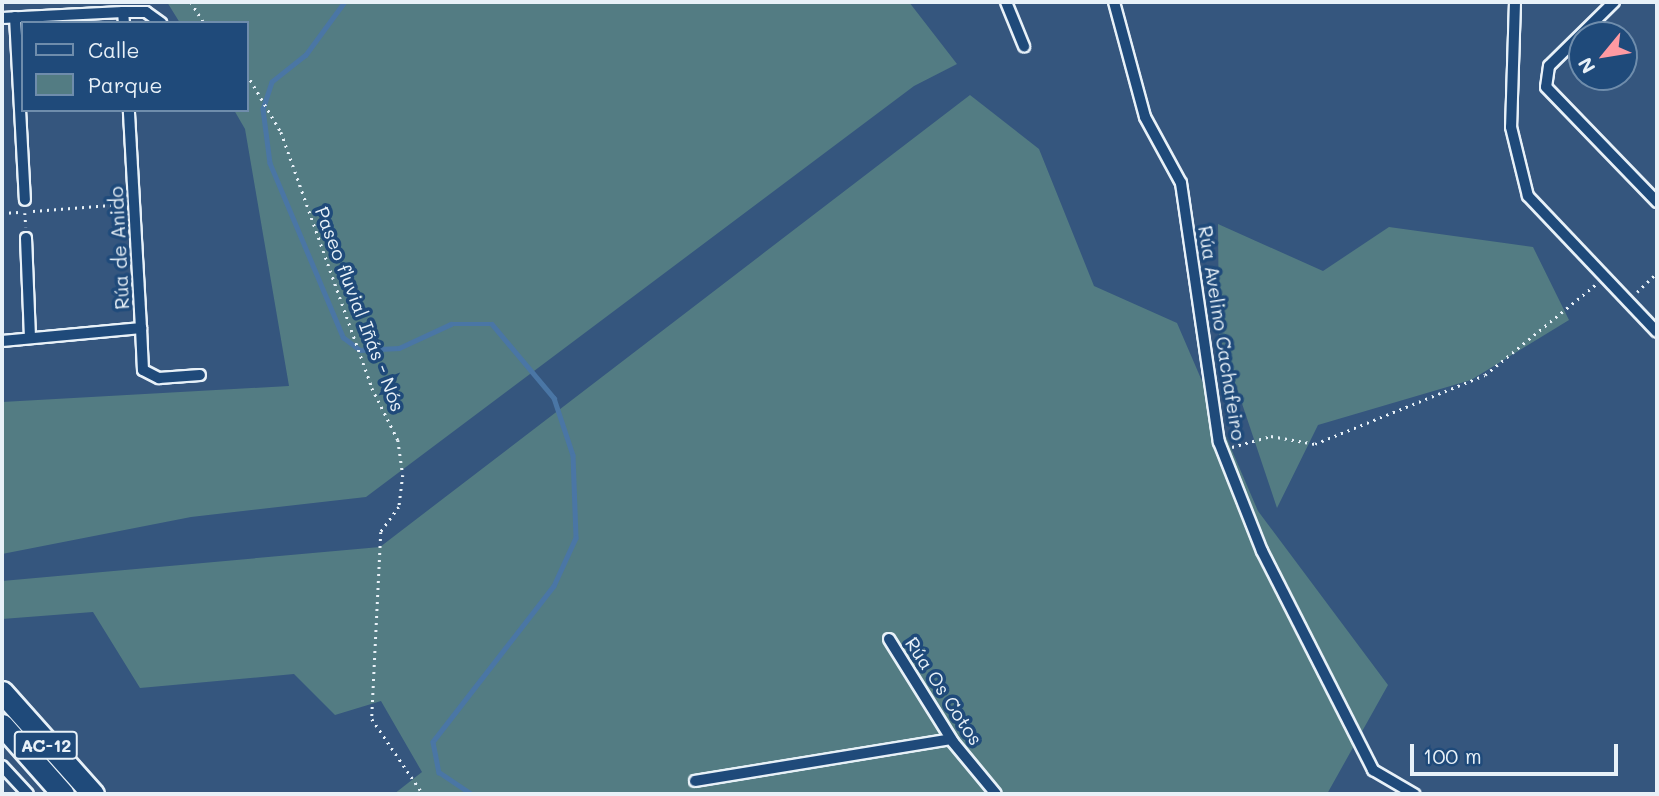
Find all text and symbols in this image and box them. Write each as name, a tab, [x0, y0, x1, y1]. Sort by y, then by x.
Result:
legend	[21, 21, 248, 112]
north arrow	[1568, 21, 1638, 91]
text: Calle	[88, 36, 140, 63]
text: N	[1572, 53, 1601, 78]
text: Parque	[88, 71, 162, 98]
street label: Rúa de Anido	[104, 186, 134, 310]
street label: Paseo fluvial Iñás - Nós	[310, 203, 410, 415]
street label: Rúa Avelino Cachafeiro	[1194, 224, 1250, 442]
street label: Rúa Os Cotos	[901, 633, 987, 749]
road number: AC-12	[13, 730, 79, 760]
scale bar	[1414, 730, 1622, 774]
text: 100 m	[1423, 742, 1482, 769]

